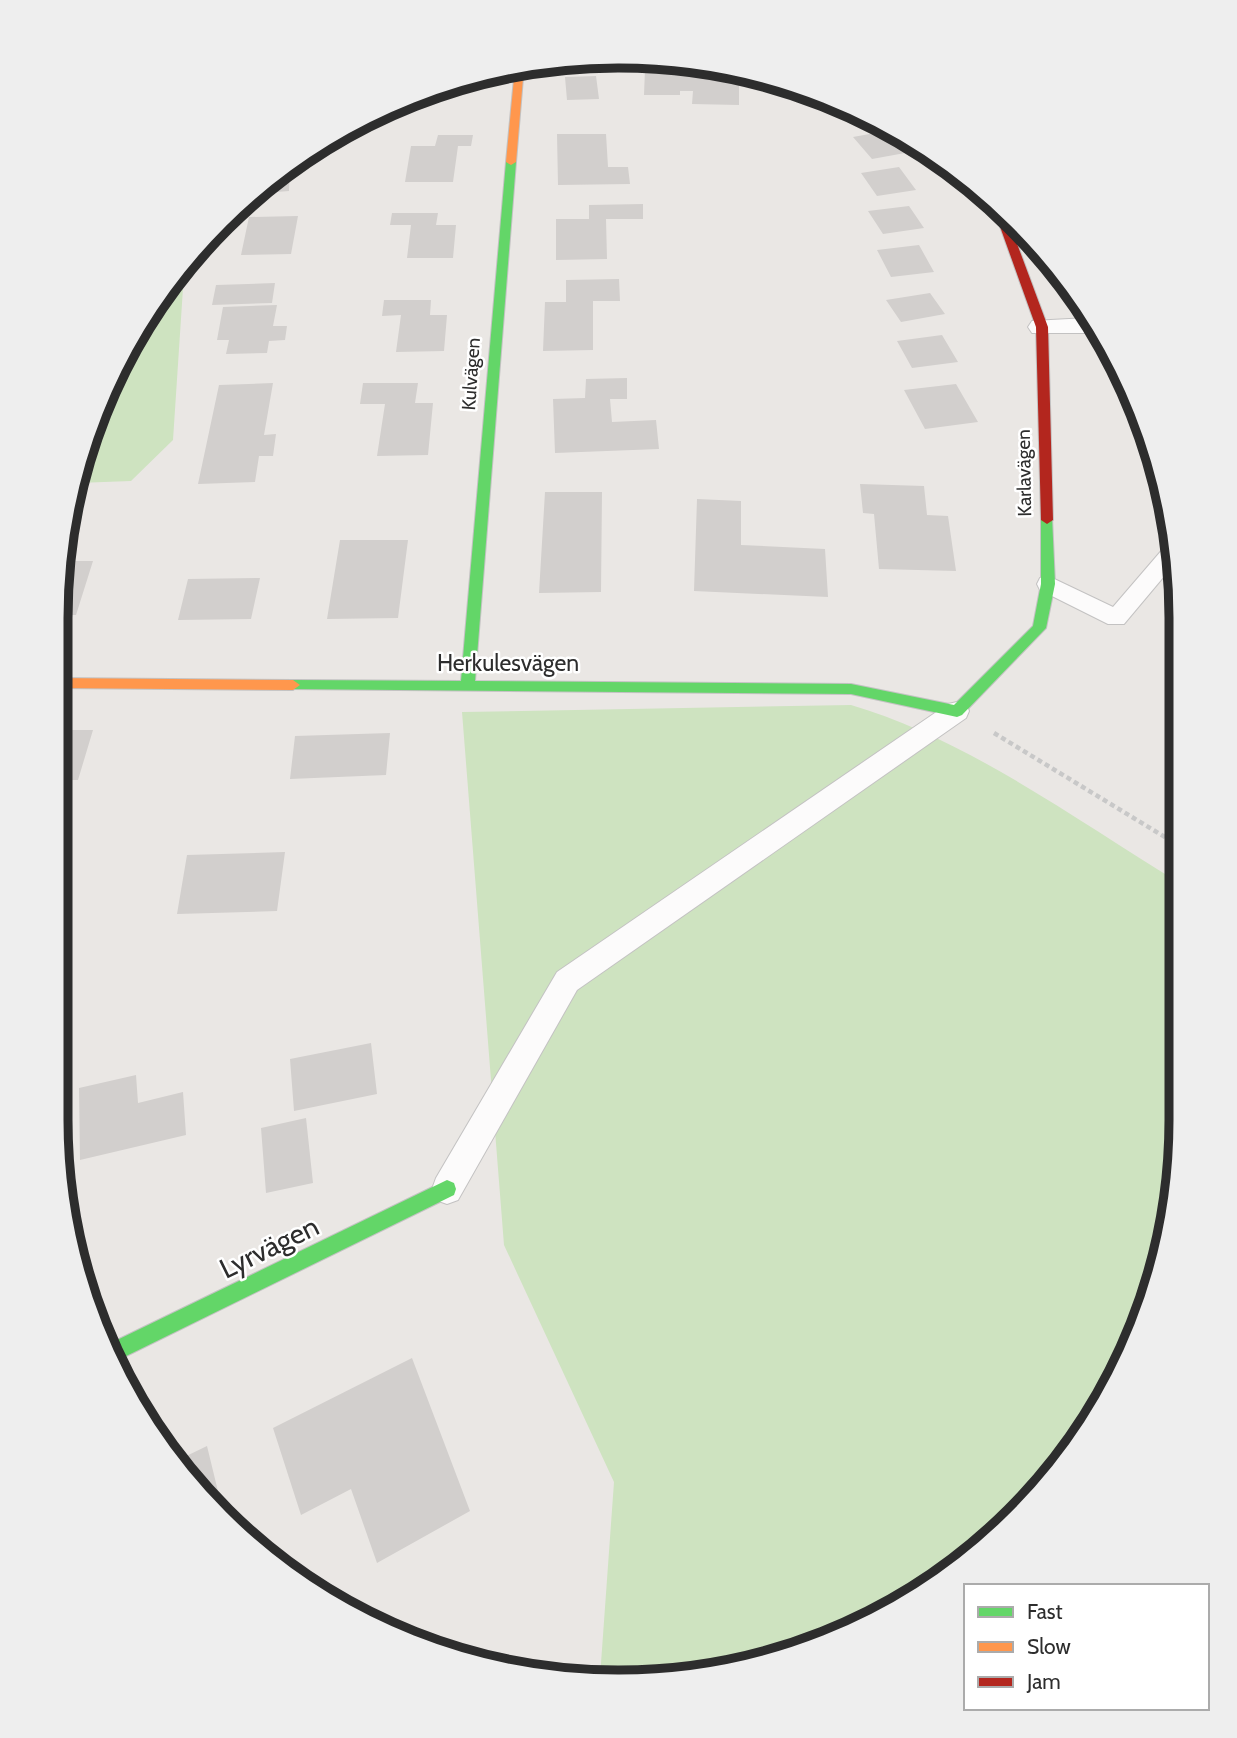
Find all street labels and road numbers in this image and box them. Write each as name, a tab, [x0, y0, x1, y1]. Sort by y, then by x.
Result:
street label: Kulvägen	[457, 337, 485, 411]
street label: Karlavägen	[1012, 429, 1036, 517]
street label: Herkulesvägen	[437, 649, 579, 677]
street label: Lyrvägen	[214, 1209, 324, 1285]

